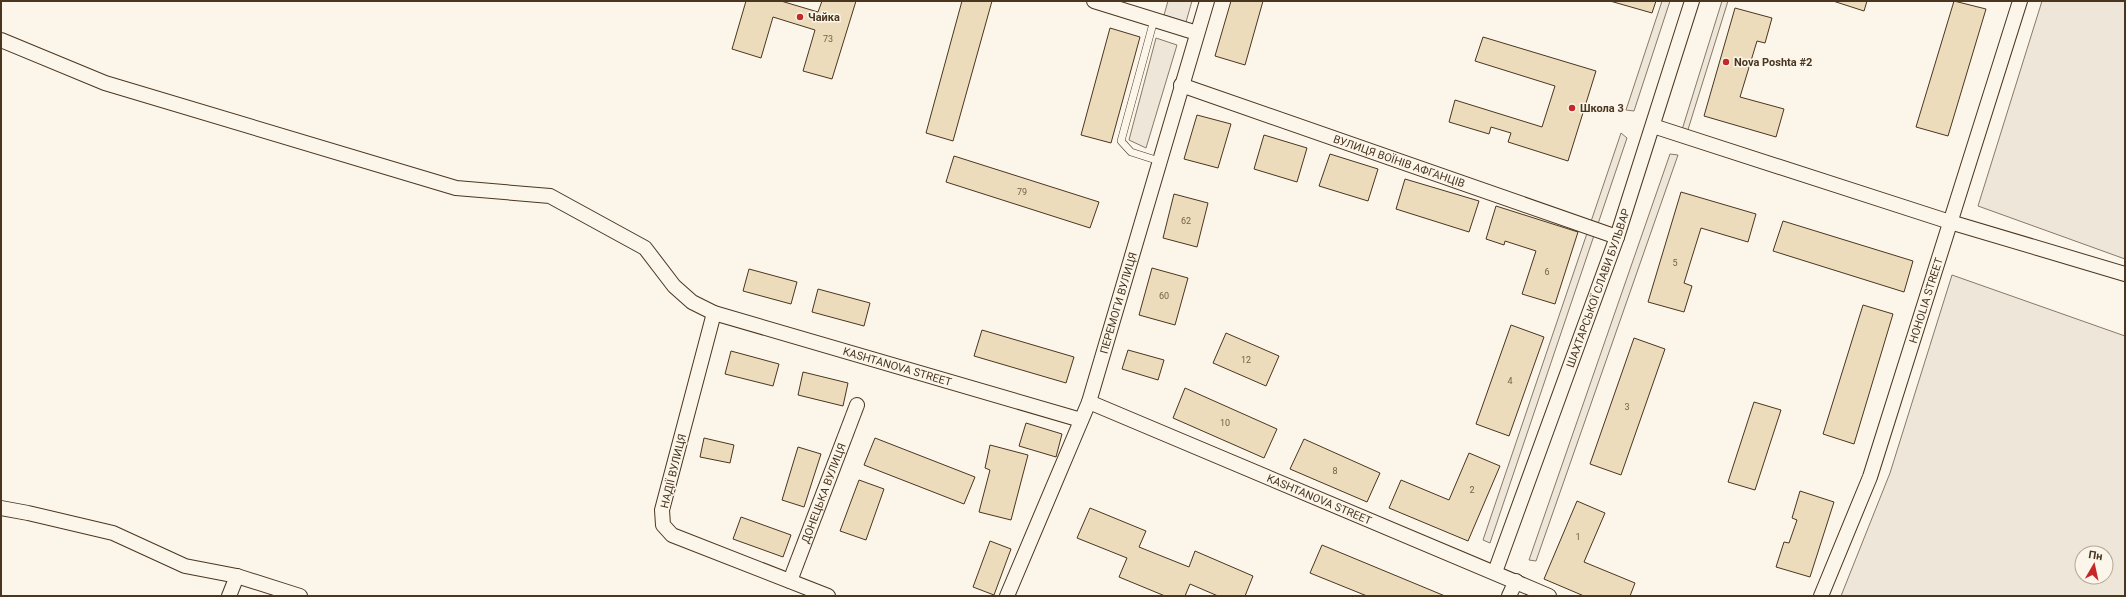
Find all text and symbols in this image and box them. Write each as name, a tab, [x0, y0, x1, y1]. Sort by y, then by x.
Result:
place label: Чайка	[808, 11, 840, 24]
marker: Чайка	[795, 12, 805, 22]
house number: 73	[823, 34, 833, 44]
place label: Nova Poshta #2	[1734, 56, 1812, 69]
marker: Nova Poshta #2	[1721, 57, 1731, 67]
place label: Школа 3	[1580, 102, 1624, 115]
marker: Школа 3	[1567, 103, 1577, 113]
street label: ВУЛИЦЯ ВОЇНІВ АФГАНЦІВ	[1331, 133, 1467, 190]
house number: 79	[1017, 187, 1027, 197]
street label: ШАХТАРСЬКОЇ СЛАВИ БУЛЬВАР	[1564, 207, 1633, 370]
house number: 62	[1181, 216, 1191, 226]
street label: ПЕРЕМОГИ ВУЛИЦЯ	[1098, 251, 1140, 355]
street label: HOHOLIA STREET	[1907, 256, 1946, 345]
house number: 5	[1672, 258, 1678, 268]
house number: 6	[1544, 267, 1550, 277]
house number: 60	[1159, 291, 1169, 301]
street label: KASHTANOVA STREET	[841, 345, 953, 389]
house number: 12	[1241, 355, 1251, 365]
house number: 4	[1507, 376, 1513, 386]
house number: 3	[1624, 402, 1630, 412]
house number: 10	[1220, 418, 1230, 428]
street label: НАДІЇ ВУЛИЦЯ	[658, 433, 689, 510]
street label: ДОНЕЦЬКА ВУЛИЦЯ	[799, 441, 849, 545]
house number: 8	[1332, 466, 1338, 476]
street label: KASHTANOVA STREET	[1265, 472, 1374, 528]
house number: 2	[1469, 485, 1475, 495]
house number: 1	[1575, 532, 1581, 542]
north arrow	[2074, 545, 2114, 585]
text: Пн	[2088, 548, 2103, 563]

